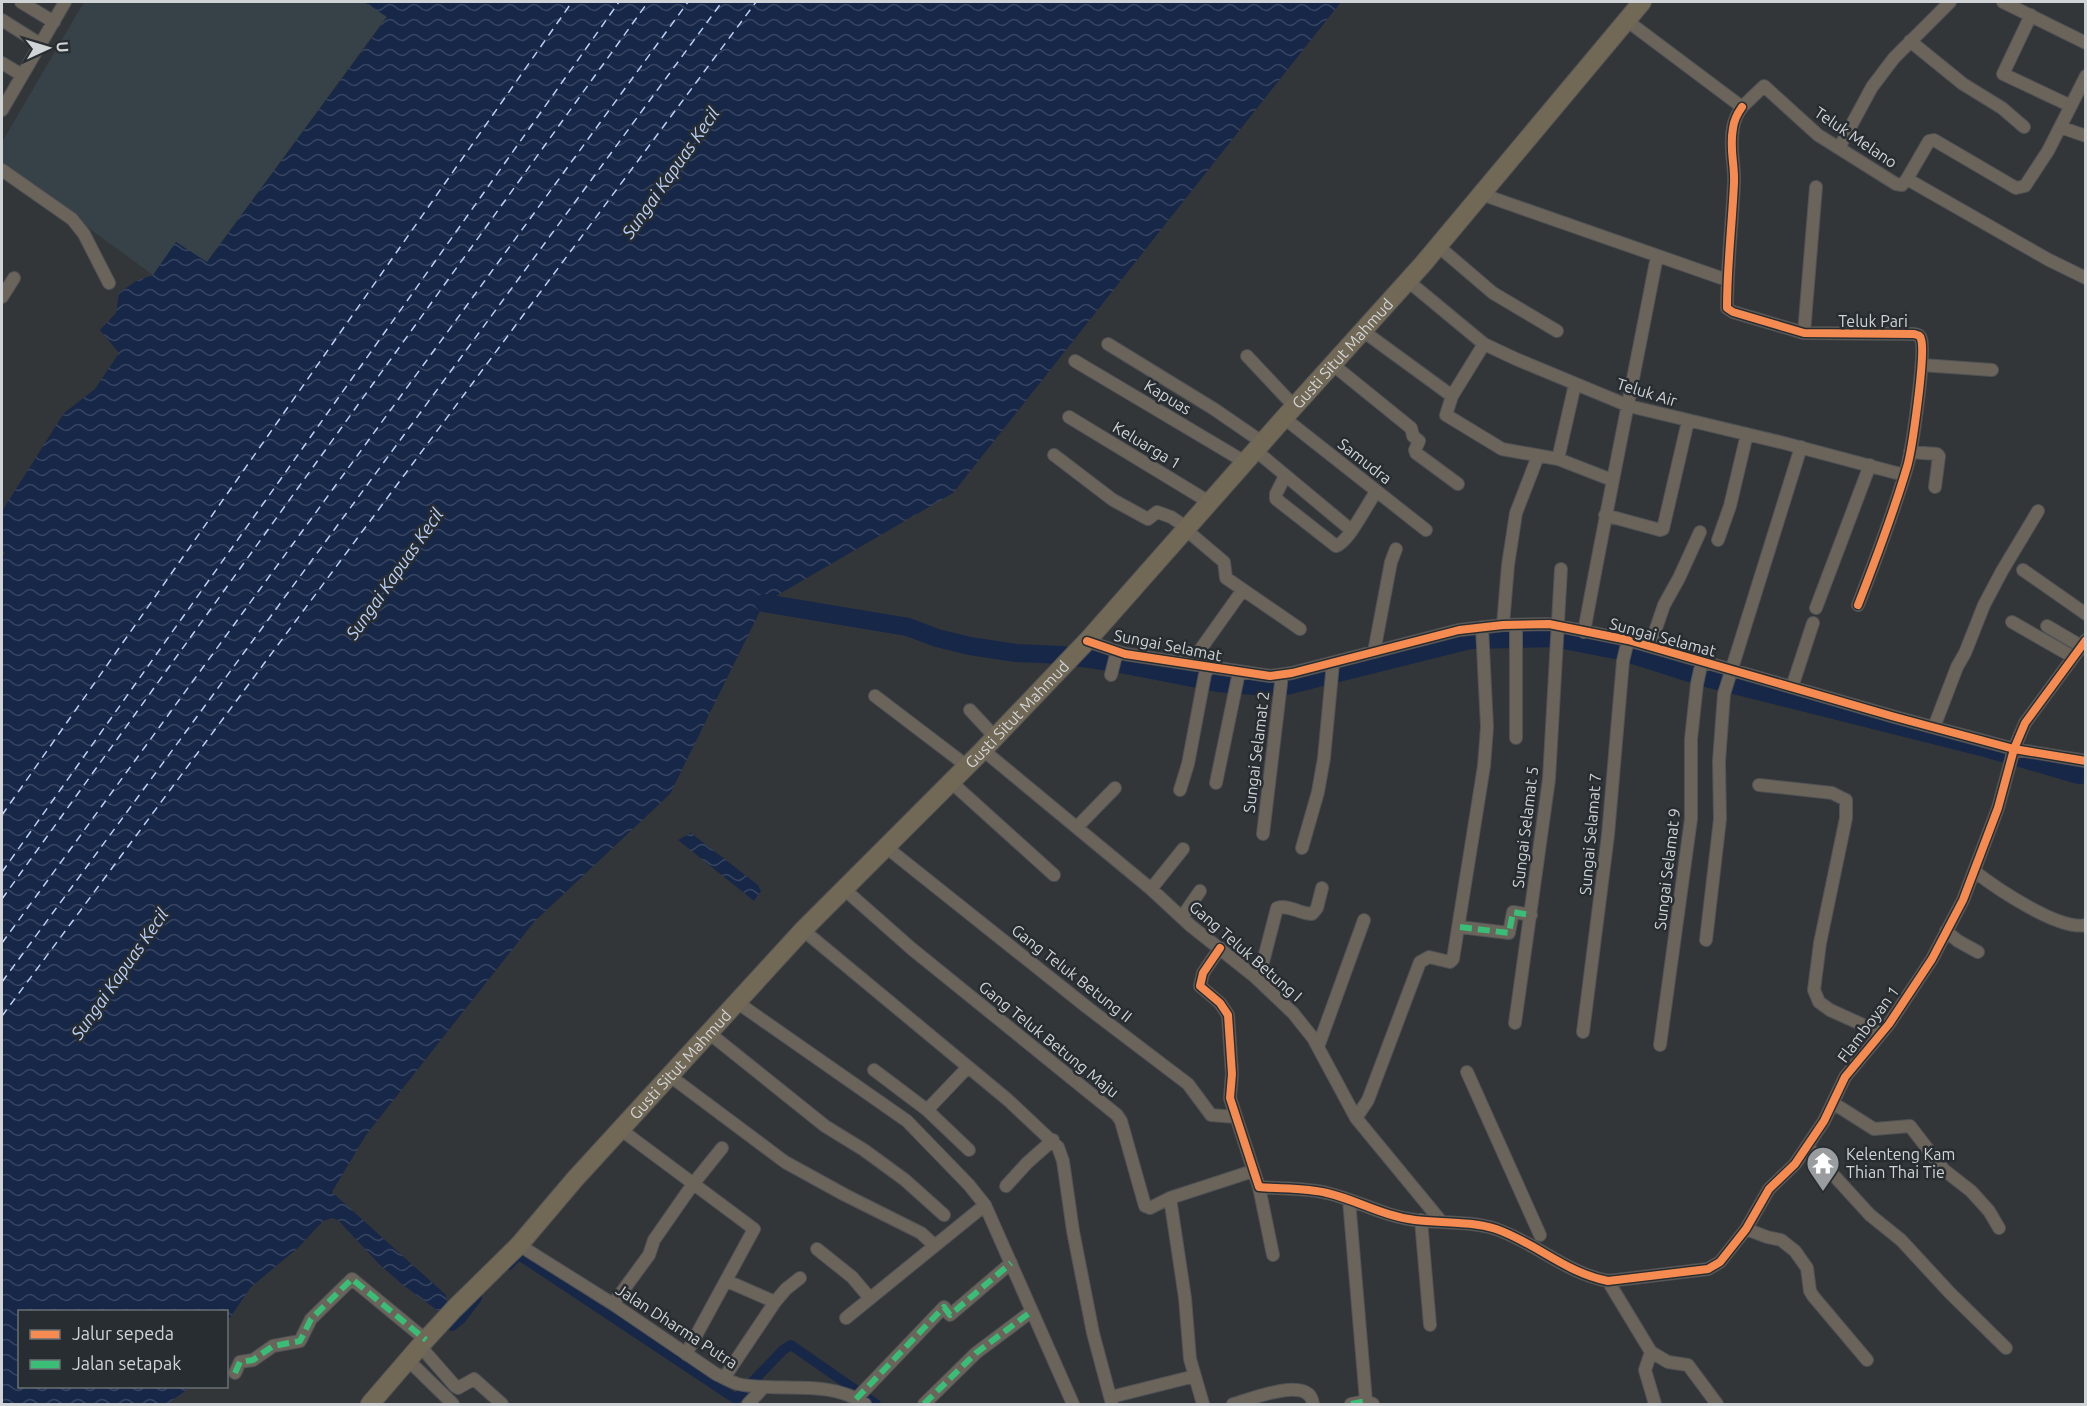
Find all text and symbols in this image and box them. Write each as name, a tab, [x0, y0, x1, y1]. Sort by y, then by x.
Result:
north arrow	[18, 18, 78, 78]
text: U	[54, 41, 72, 53]
water label: Sungai Kapuas Kecil	[617, 103, 723, 243]
street label: Teluk Melano	[1811, 103, 1901, 171]
street label: Gusti Situt Mahmud	[1288, 295, 1397, 412]
street label: Teluk Pari	[1838, 312, 1908, 330]
street label: Teluk Air	[1615, 374, 1679, 410]
street label: Kapuas	[1141, 376, 1195, 418]
street label: Keluarga 1	[1110, 418, 1184, 472]
street label: Samudra	[1335, 434, 1395, 488]
water label: Sungai Kapuas Kecil	[341, 504, 447, 644]
street label: Sungai Selamat	[1608, 614, 1719, 660]
street label: Sungai Selamat	[1112, 626, 1224, 664]
street label: Gusti Situt Mahmud	[961, 657, 1072, 772]
street label: Sungai Selamat 2	[1240, 690, 1272, 814]
street label: Sungai Selamat 5	[1509, 765, 1541, 889]
street label: Sungai Selamat 7	[1576, 772, 1604, 896]
street label: Sungai Selamat 9	[1651, 807, 1683, 931]
street label: Gang Teluk Betung I	[1186, 897, 1306, 1005]
water label: Sungai Kapuas Kecil	[66, 904, 172, 1044]
street label: Gang Teluk Betung II	[1008, 921, 1136, 1025]
street label: Gang Teluk Betung Maju	[976, 977, 1122, 1101]
street label: Flamboyan 1	[1833, 982, 1903, 1066]
street label: Gusti Situt Mahmud	[625, 1006, 734, 1123]
temple icon: Kelenteng Kam Thian Thai Tie	[1805, 1145, 1841, 1192]
place label: Kelenteng Kam Thian Thai Tie	[1846, 1145, 1955, 1181]
street label: Jalan Dharma Putra	[613, 1280, 741, 1372]
legend	[18, 1310, 228, 1388]
text: Jalur sepeda	[72, 1323, 174, 1343]
text: Jalan setapak	[72, 1353, 181, 1373]

